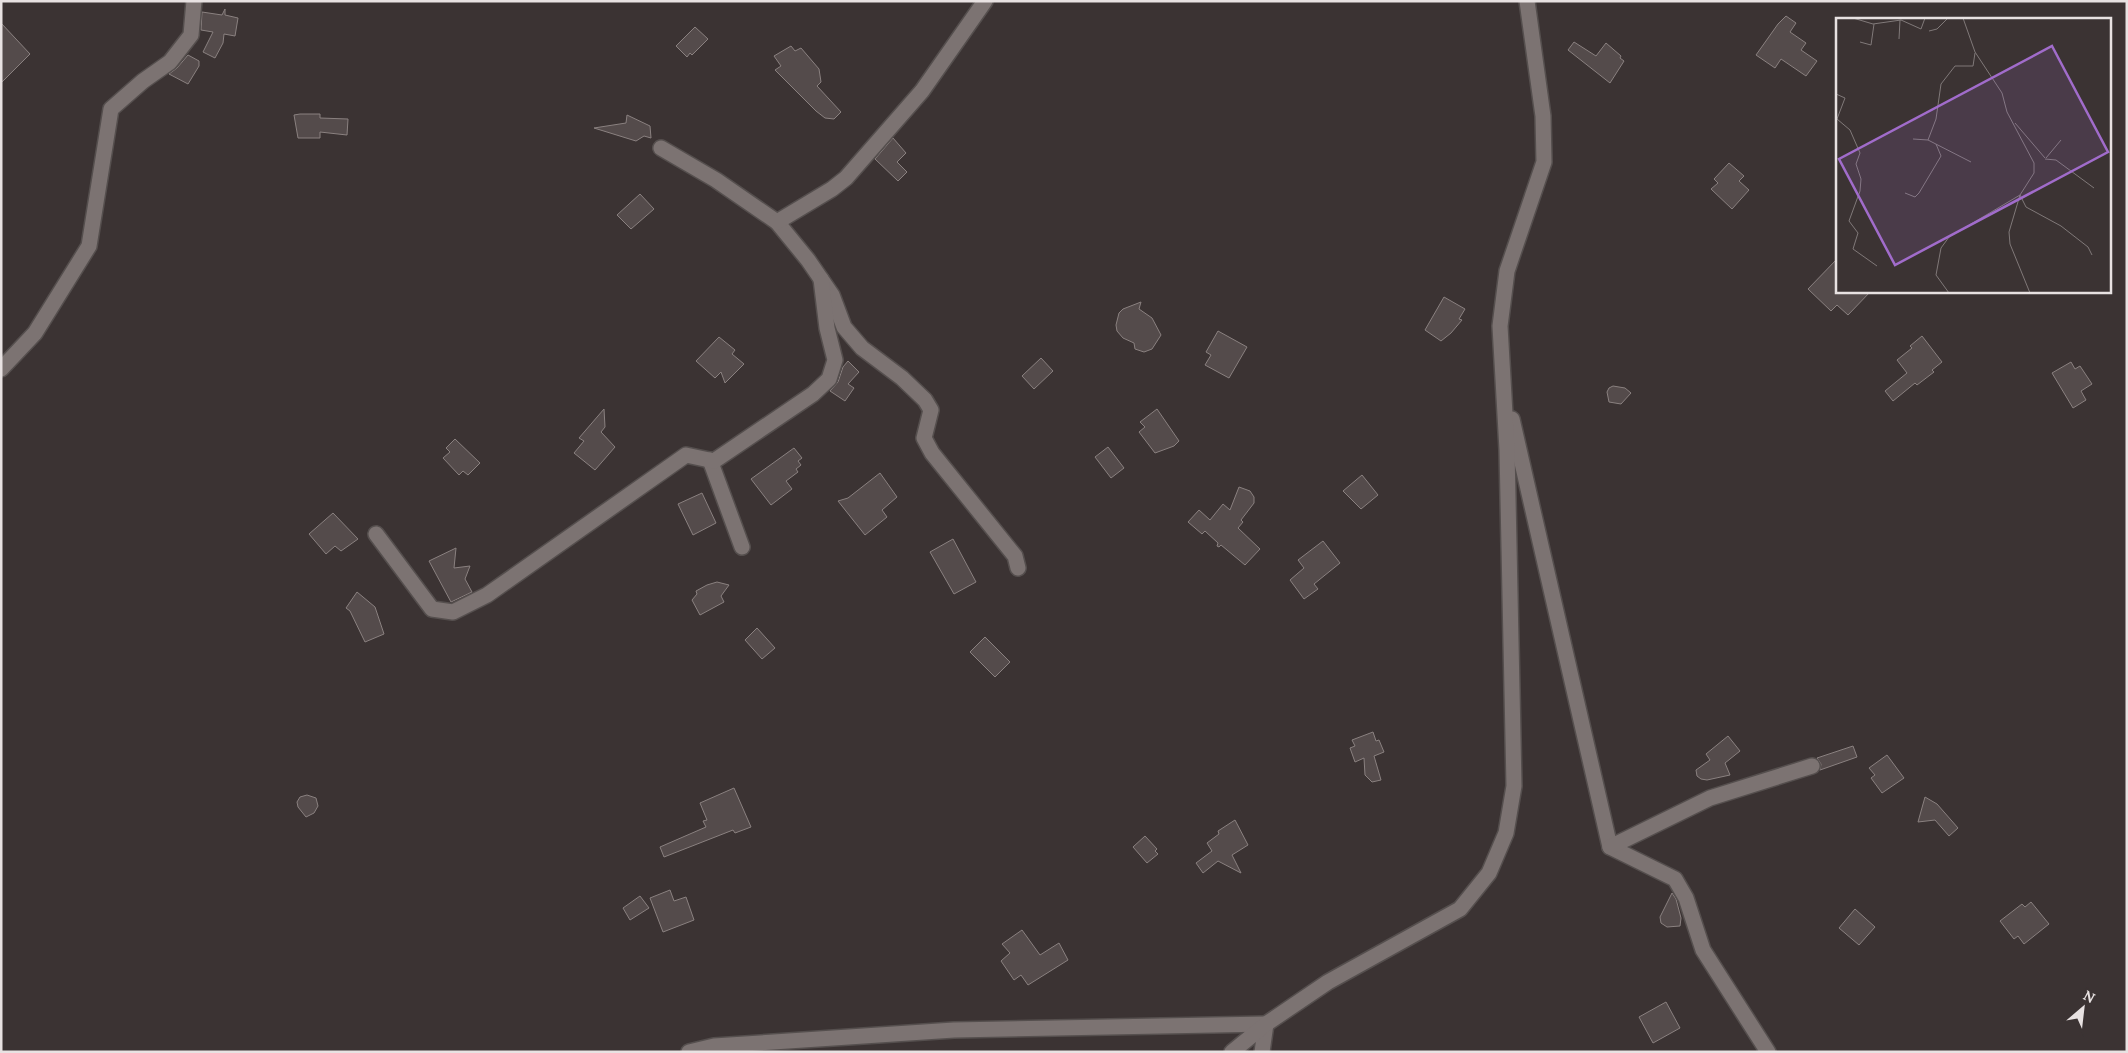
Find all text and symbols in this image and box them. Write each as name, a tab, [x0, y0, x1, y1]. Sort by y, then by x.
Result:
inset map	[1836, 18, 2110, 292]
north arrow	[2058, 983, 2108, 1033]
text: N	[2080, 986, 2098, 1007]

